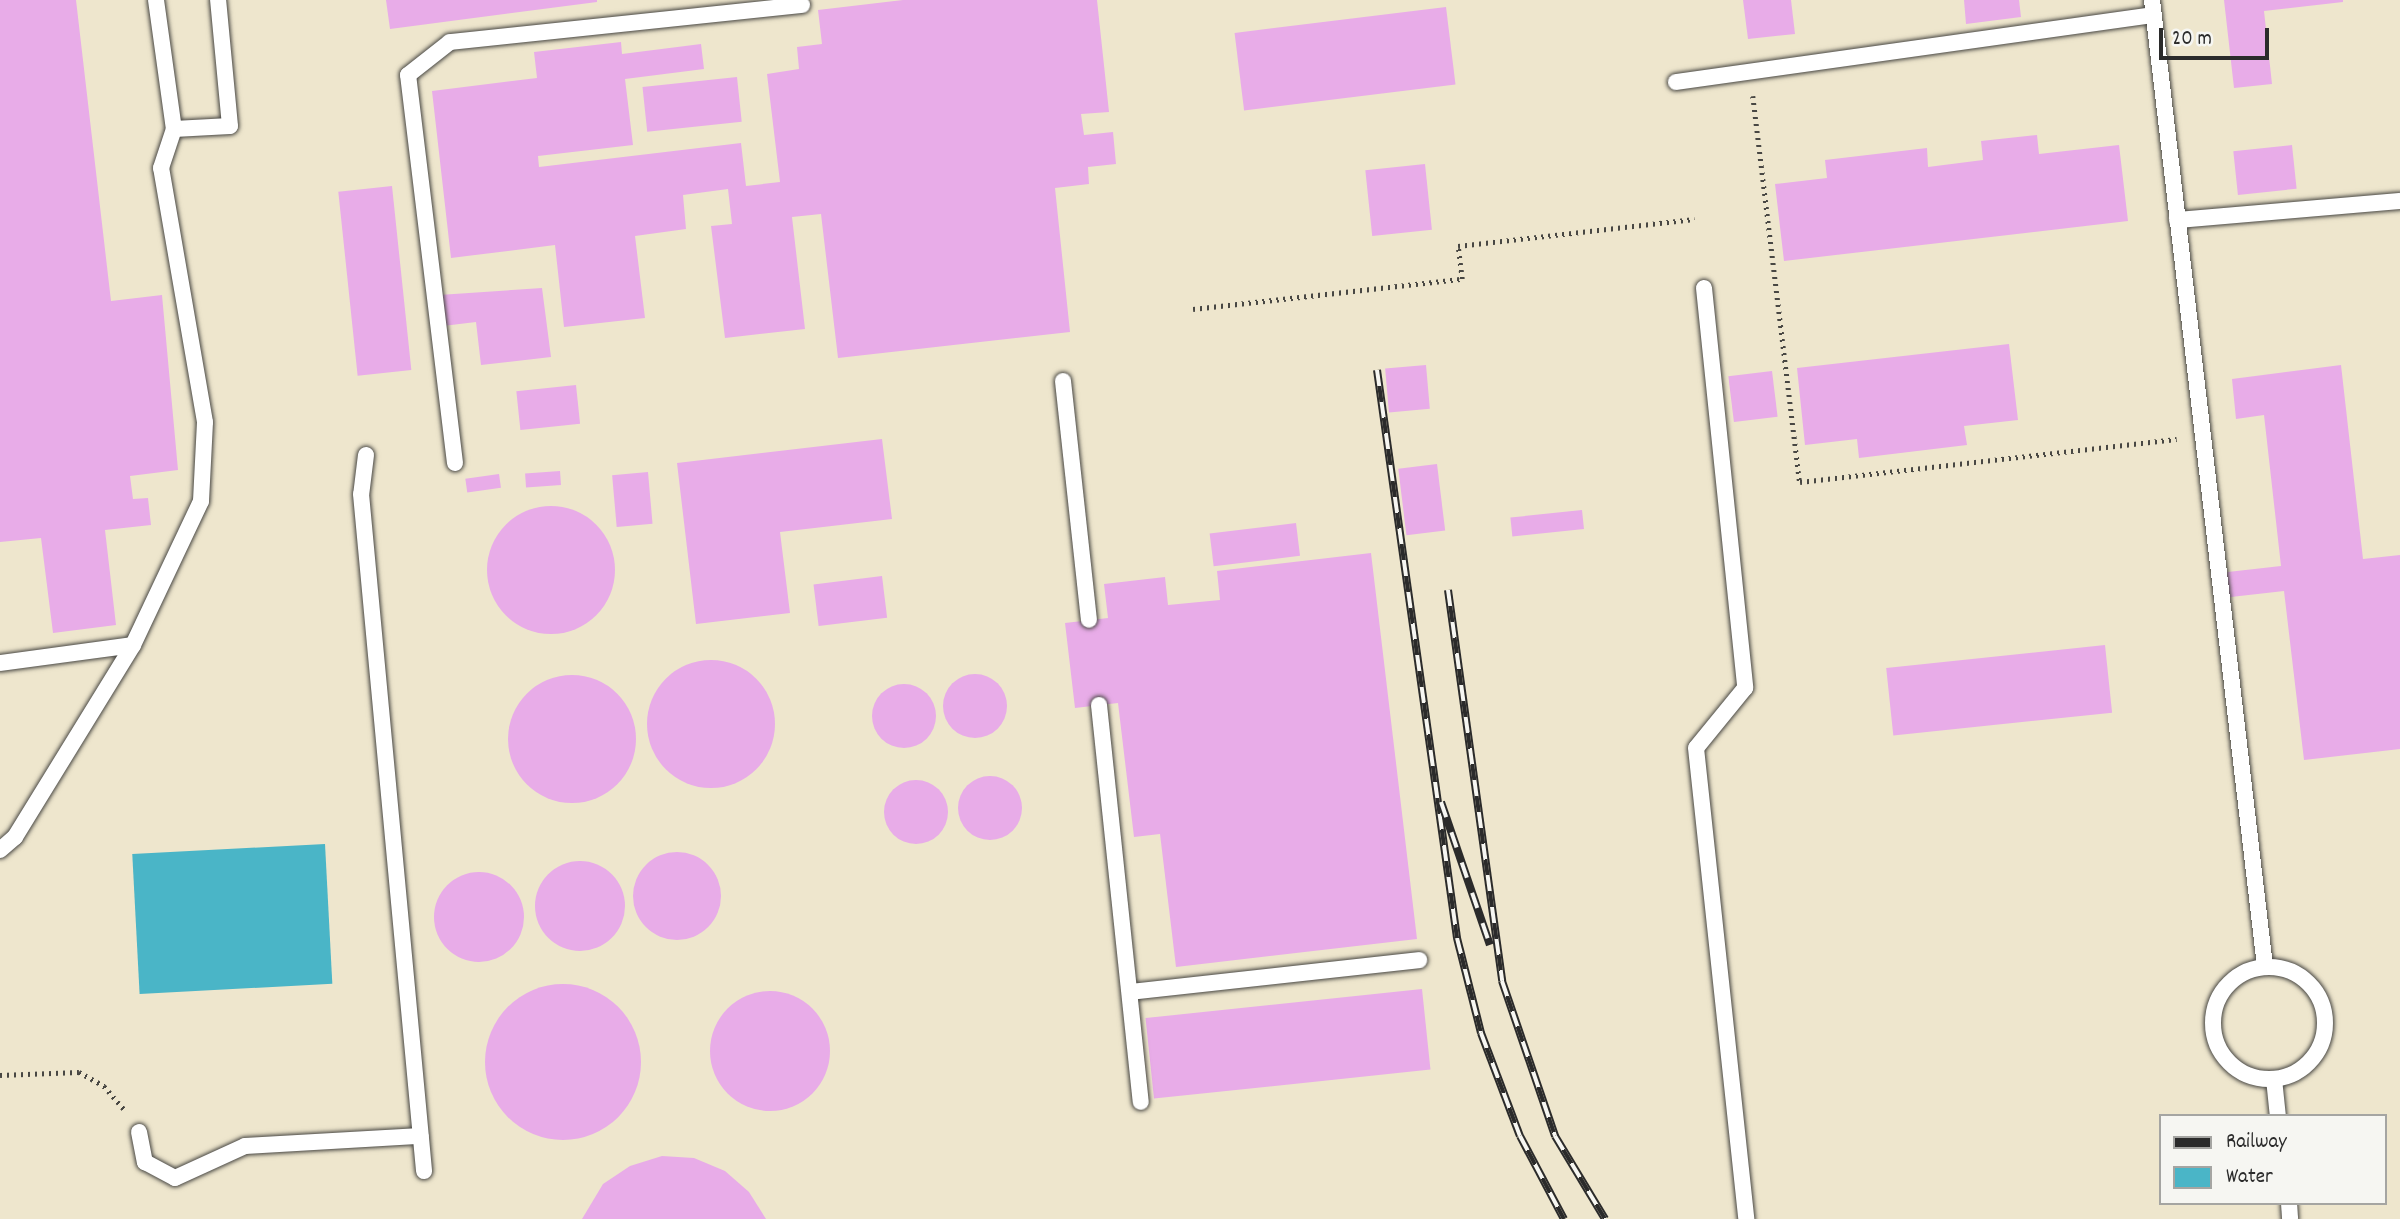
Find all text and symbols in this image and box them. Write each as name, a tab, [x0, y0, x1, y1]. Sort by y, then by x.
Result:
scale bar	[2162, 14, 2272, 58]
text: 20 m	[2172, 25, 2212, 55]
legend	[2158, 1114, 2386, 1205]
text: Railway	[2226, 1128, 2287, 1158]
text: Water	[2226, 1163, 2273, 1193]

